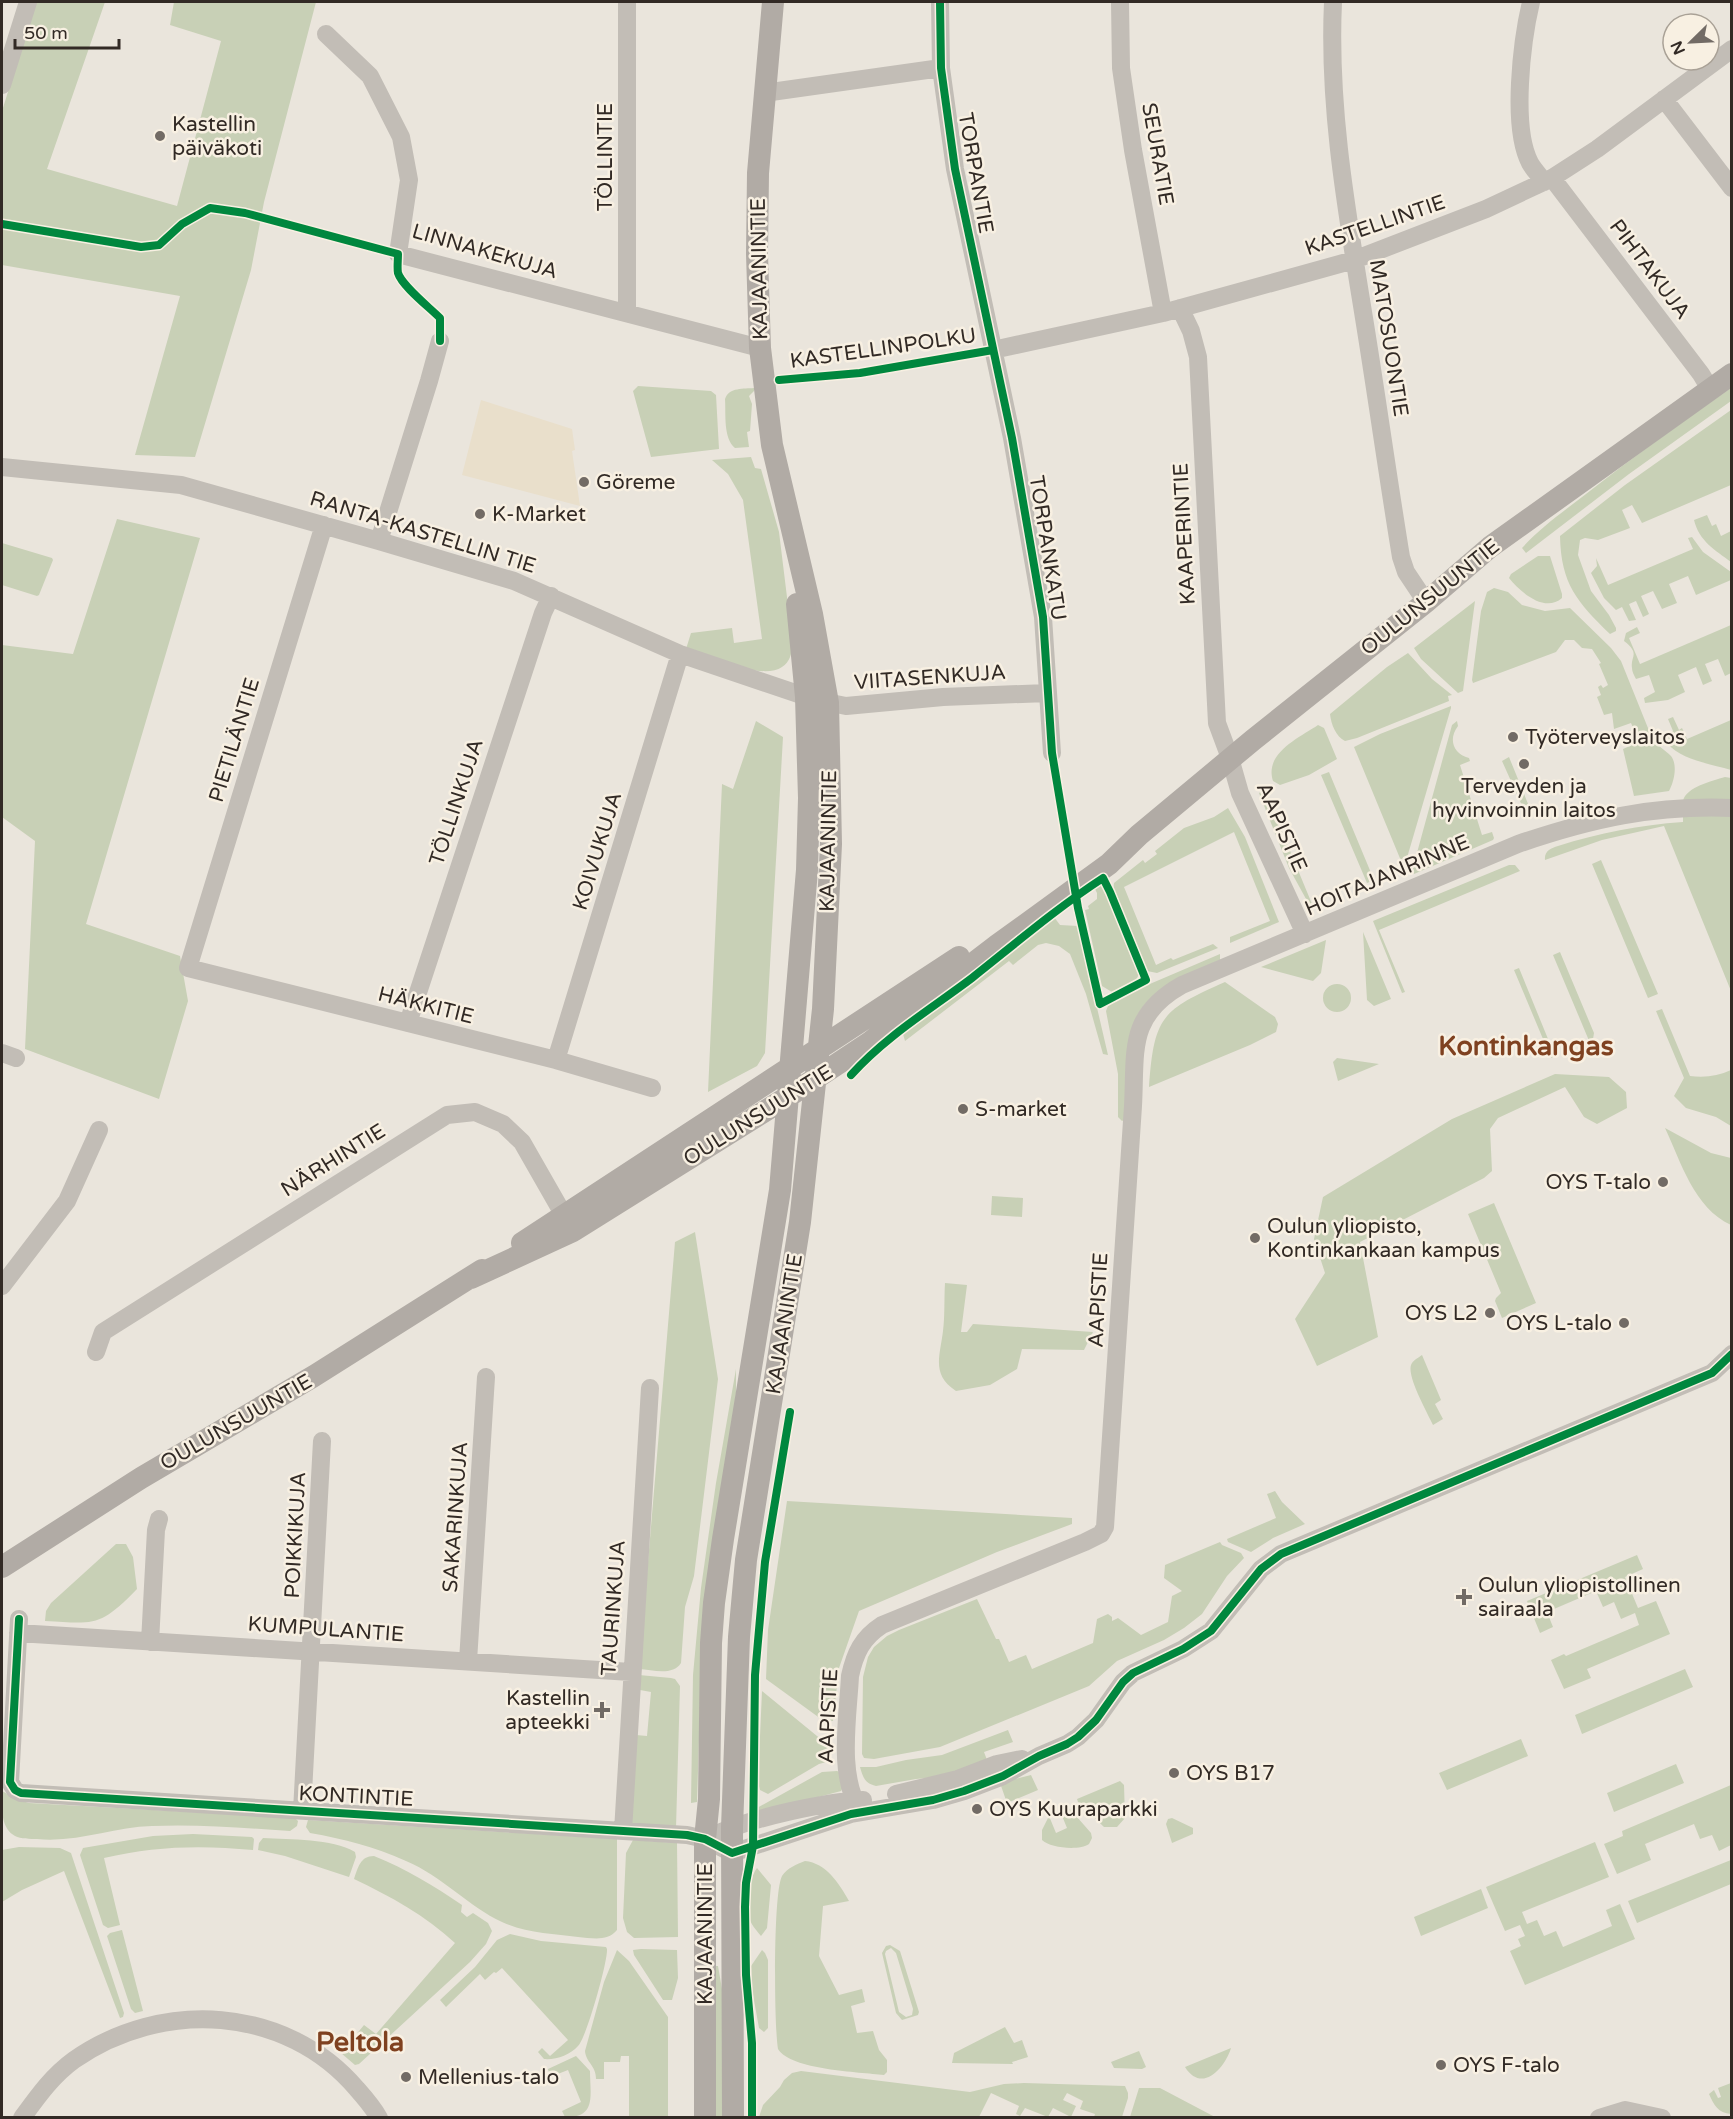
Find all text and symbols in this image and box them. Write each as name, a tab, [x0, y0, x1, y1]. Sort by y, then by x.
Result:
scale bar	[15, 12, 118, 50]
north arrow	[1661, 12, 1721, 72]
text: 50 m	[24, 22, 68, 44]
text: N	[1666, 38, 1690, 58]
street label: SEURATIE	[1136, 101, 1179, 207]
street label: TÖLLINTIE	[593, 103, 618, 211]
street label: TORPANTIE	[953, 111, 998, 235]
place label: Kastellin päiväkoti	[172, 112, 262, 161]
marker: Kastellin päiväkoti	[153, 129, 167, 143]
street label: KASTELLINTIE	[1302, 190, 1449, 261]
street label: KAJAANINTIE	[746, 198, 773, 340]
street label: PIHTAKUJA	[1604, 214, 1695, 324]
street label: LINNAKEKUJA	[409, 219, 561, 284]
street label: MATOSUONTIE	[1364, 258, 1413, 419]
street label: KASTELLINPOLKU	[788, 323, 978, 374]
street label: KAAPERINTIE	[1168, 462, 1201, 606]
place label: Göreme	[596, 470, 676, 495]
street label: TORPANKATU	[1024, 474, 1071, 622]
marker: Göreme	[577, 475, 591, 489]
street label: RANTA-KASTELLIN TIE	[307, 486, 539, 579]
place label: K-Market	[492, 502, 586, 527]
marker: K-Market	[473, 507, 487, 521]
street label: OULUNSUUNTIE	[1356, 534, 1505, 661]
street label: VIITASENKUJA	[853, 660, 1007, 695]
street label: PIETILÄNTIE	[204, 675, 265, 805]
place label: Työterveyslaitos	[1525, 725, 1685, 750]
marker: Työterveyslaitos	[1506, 730, 1520, 744]
street label: TÖLLINKUJA	[424, 736, 489, 869]
marker: Terveyden ja hyvinvoinnin laitos	[1517, 757, 1531, 771]
street label: KAJAANINTIE	[815, 770, 842, 912]
place label: Terveyden ja hyvinvoinnin laitos	[1432, 774, 1616, 823]
street label: AAPISTIE	[1251, 779, 1312, 876]
street label: KOIVUKUJA	[568, 789, 627, 913]
street label: HOITAJANRINNE	[1301, 829, 1473, 921]
street label: HÄKKITIE	[375, 982, 476, 1029]
district label: Kontinkangas	[1438, 1030, 1614, 1063]
street label: OULUNSUUNTIE	[679, 1059, 837, 1171]
place label: S-market	[975, 1097, 1067, 1122]
marker: S-market	[956, 1102, 970, 1116]
street label: NÄRHINTIE	[276, 1118, 390, 1202]
place label: OYS T-talo	[1545, 1170, 1651, 1195]
marker: OYS T-talo	[1656, 1175, 1670, 1189]
place label: Oulun yliopisto, Kontinkankaan kampus	[1267, 1214, 1500, 1263]
marker: Oulun yliopisto, Kontinkankaan kampus	[1248, 1231, 1262, 1245]
street label: KAJAANINTIE	[761, 1252, 808, 1396]
street label: AAPISTIE	[1084, 1252, 1113, 1348]
place label: OYS L2	[1405, 1301, 1478, 1326]
marker: OYS L2	[1483, 1306, 1497, 1320]
place label: OYS L-talo	[1506, 1311, 1612, 1336]
marker: OYS L-talo	[1617, 1316, 1631, 1330]
street label: OULUNSUUNTIE	[156, 1369, 317, 1476]
street label: SAKARINKUJA	[438, 1441, 473, 1593]
street label: POIKKIKUJA	[280, 1471, 311, 1599]
street label: TAURINKUJA	[596, 1539, 631, 1677]
place label: Oulun yliopistollinen sairaala	[1478, 1573, 1681, 1622]
marker: Oulun yliopistollinen sairaala	[1455, 1588, 1473, 1606]
street label: KUMPULANTIE	[247, 1612, 405, 1647]
street label: AAPISTIE	[814, 1668, 843, 1764]
place label: Kastellin apteekki	[505, 1686, 590, 1735]
marker: Kastellin apteekki	[595, 1703, 609, 1717]
place label: OYS B17	[1186, 1761, 1275, 1786]
marker: OYS B17	[1167, 1766, 1181, 1780]
street label: KONTINTIE	[298, 1781, 414, 1812]
place label: OYS Kuuraparkki	[989, 1797, 1158, 1822]
marker: OYS Kuuraparkki	[970, 1802, 984, 1816]
street label: KAJAANINTIE	[693, 1863, 718, 2005]
district label: Peltola	[316, 2026, 404, 2059]
place label: OYS F-talo	[1453, 2053, 1560, 2078]
marker: OYS F-talo	[1434, 2058, 1448, 2072]
place label: Mellenius-talo	[418, 2065, 559, 2090]
marker: Mellenius-talo	[399, 2070, 413, 2084]

